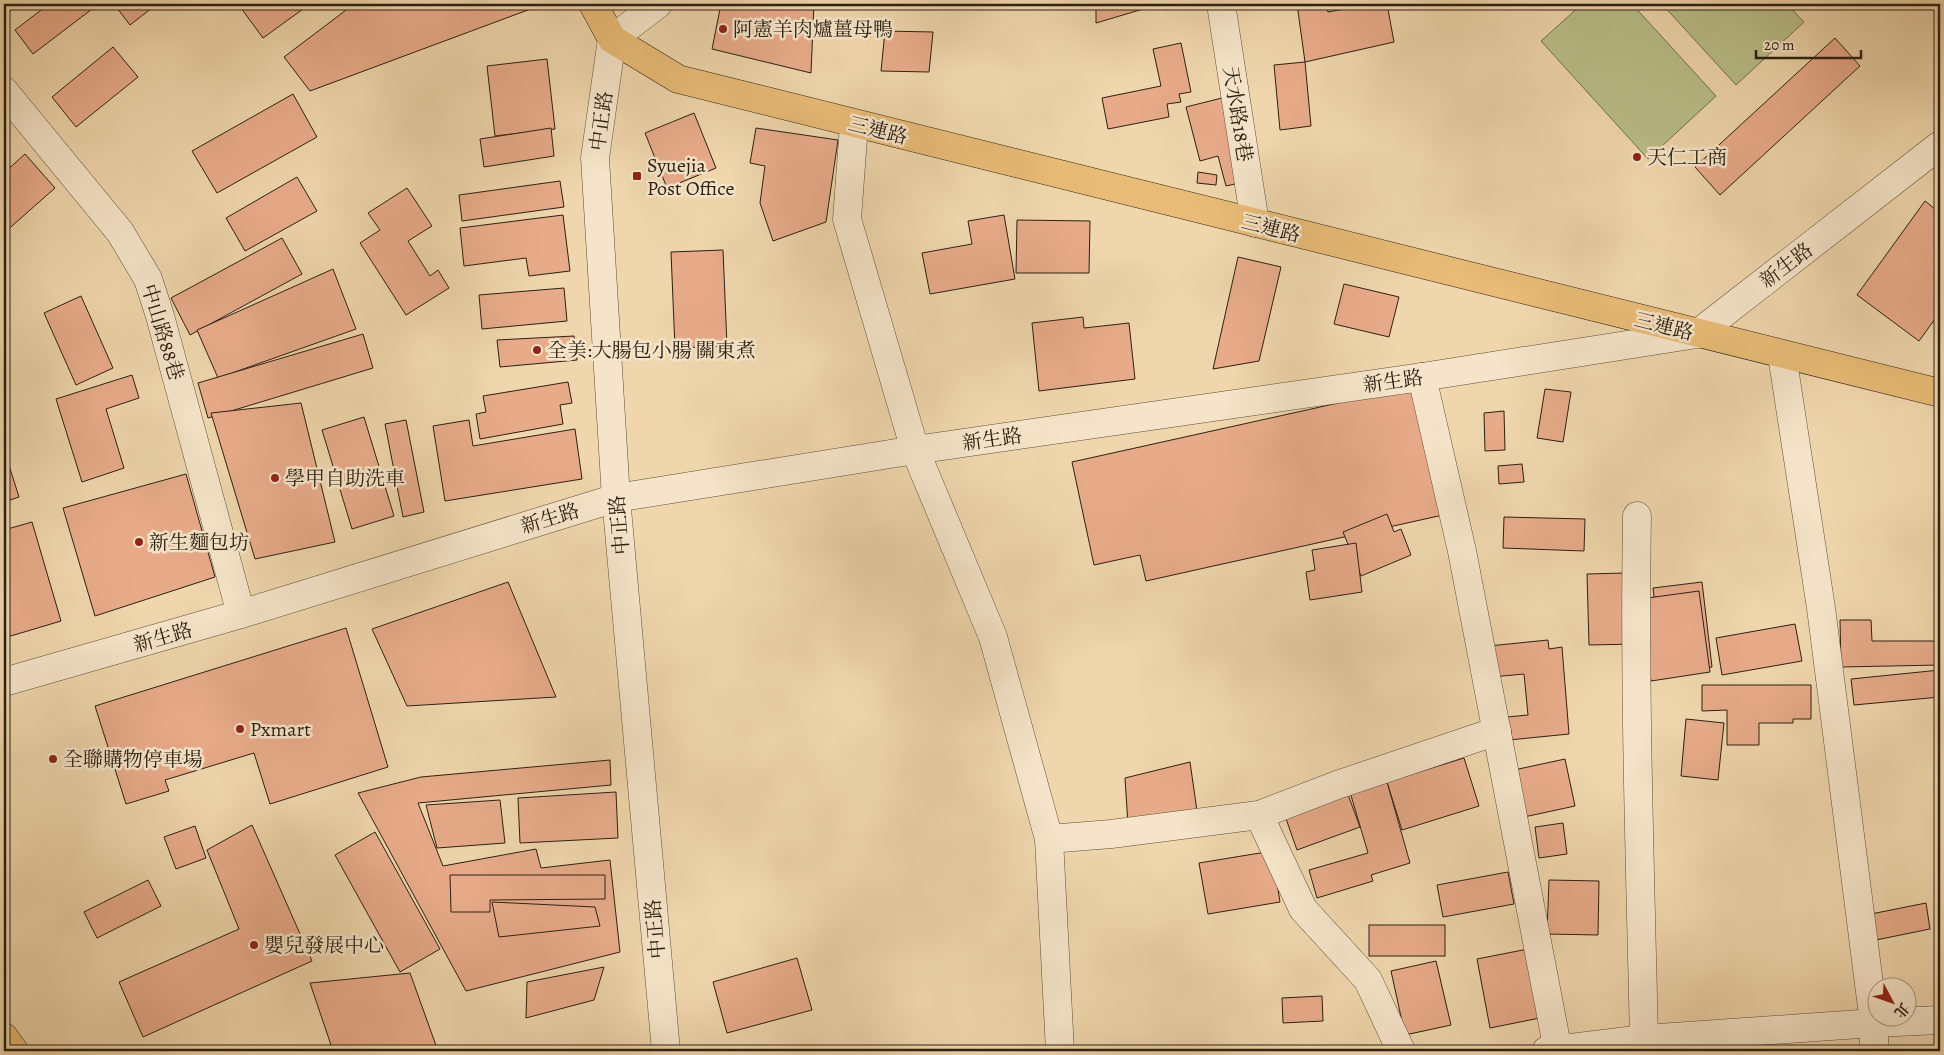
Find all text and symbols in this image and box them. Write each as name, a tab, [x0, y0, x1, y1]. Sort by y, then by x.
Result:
place label: 阿憲羊肉爐薑母鴨	[733, 16, 893, 43]
marker: 阿憲羊肉爐薑母鴨	[717, 23, 729, 35]
scale bar	[1756, 28, 1862, 60]
text: 20 m	[1764, 35, 1795, 55]
street label: 天水路18巷	[1217, 64, 1258, 164]
street label: 中正路	[584, 89, 619, 153]
street label: 三連路	[846, 110, 910, 151]
place label: 天仁工商	[1647, 144, 1727, 171]
marker: 天仁工商	[1631, 151, 1643, 163]
place label: Syuejia Post Office	[647, 152, 734, 202]
marker: Syuejia Post Office	[631, 170, 643, 182]
street label: 三連路	[1239, 208, 1303, 249]
street label: 新生路	[1754, 237, 1818, 294]
street label: 中山路88巷	[135, 281, 190, 384]
street label: 三連路	[1632, 306, 1696, 347]
place label: 全美:大腸包小腸 關東煮	[547, 337, 756, 364]
marker: 全美:大腸包小腸 關東煮	[531, 344, 543, 356]
street label: 新生路	[1361, 364, 1425, 399]
street label: 新生路	[960, 422, 1024, 457]
place label: 學甲自助洗車	[285, 465, 405, 492]
marker: 學甲自助洗車	[269, 472, 281, 484]
street label: 中正路	[603, 494, 636, 556]
street label: 新生路	[518, 497, 583, 540]
place label: 新生麵包坊	[149, 529, 249, 556]
marker: 新生麵包坊	[133, 536, 145, 548]
street label: 新生路	[131, 616, 196, 659]
place label: Pxmart	[250, 716, 311, 743]
marker: Pxmart	[234, 723, 246, 735]
place label: 全聯購物停車場	[63, 746, 203, 773]
marker: 全聯購物停車場	[47, 753, 59, 765]
street label: 中正路	[639, 898, 672, 960]
place label: 嬰兒發展中心	[264, 932, 384, 959]
marker: 嬰兒發展中心	[248, 939, 260, 951]
north arrow	[1866, 978, 1916, 1028]
text: 北	[1890, 999, 1913, 1022]

